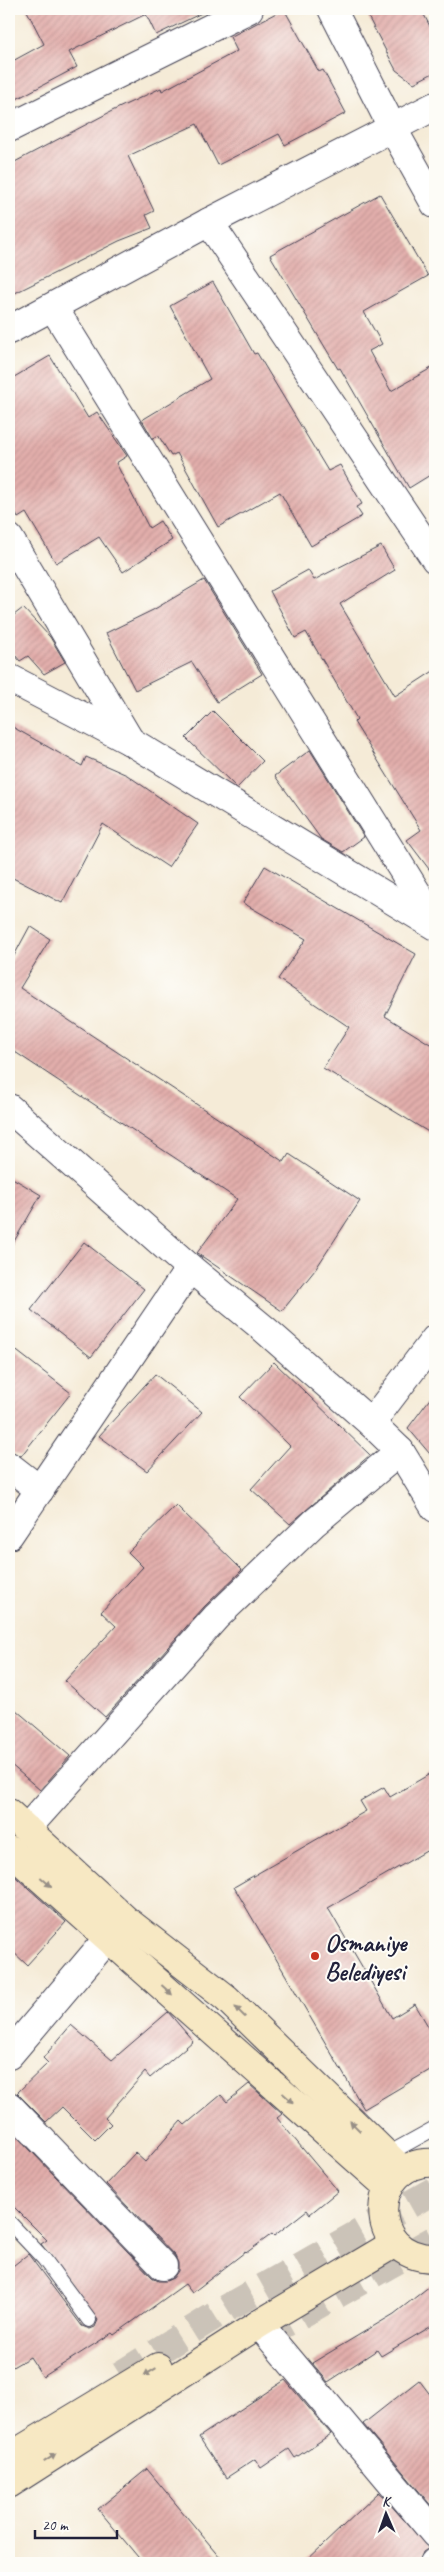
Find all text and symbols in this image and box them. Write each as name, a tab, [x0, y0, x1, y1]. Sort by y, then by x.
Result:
one-way arrow	[39, 1876, 51, 1888]
place label: Osmaniye Belediyesi	[325, 1927, 408, 1988]
marker: Osmaniye Belediyesi	[309, 1950, 321, 1962]
one-way arrow	[161, 1984, 174, 1995]
one-way arrow	[234, 2006, 246, 2018]
one-way arrow	[282, 2092, 294, 2104]
one-way arrow	[350, 2120, 362, 2132]
one-way arrow	[143, 2368, 156, 2377]
one-way arrow	[43, 2453, 56, 2463]
north arrow	[362, 2490, 412, 2540]
text: K	[382, 2493, 392, 2510]
scale bar	[35, 2507, 118, 2539]
text: 20 m	[42, 2516, 69, 2535]

